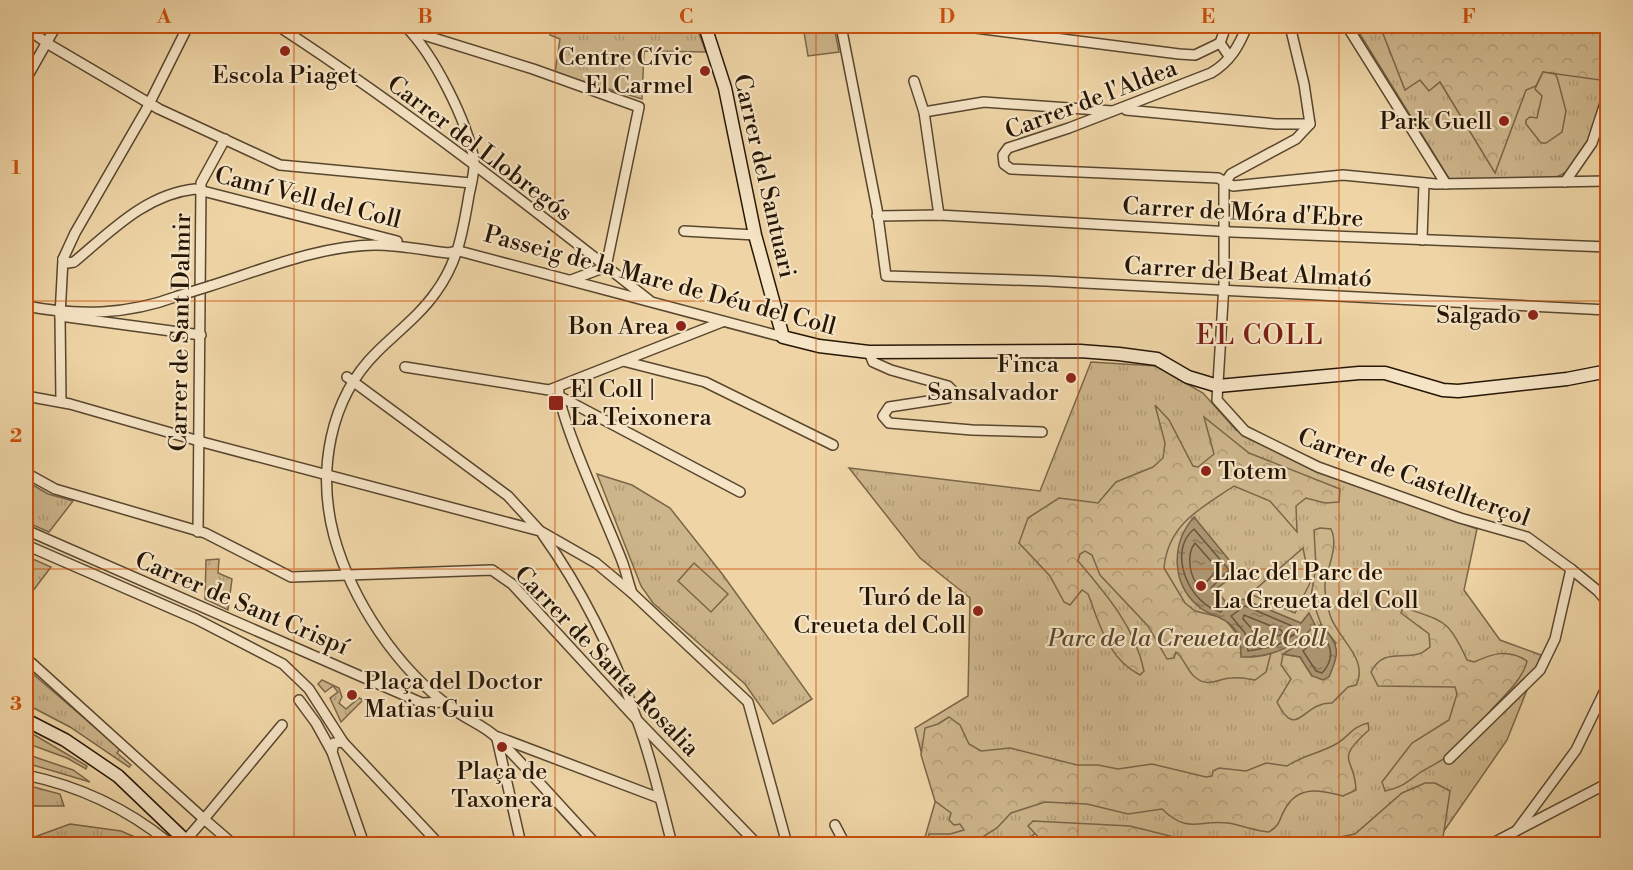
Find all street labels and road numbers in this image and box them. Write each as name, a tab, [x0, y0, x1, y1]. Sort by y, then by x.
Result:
street label: Carrer de l'Aldea	[1001, 53, 1182, 147]
street label: Carrer del Llobregós	[381, 69, 578, 228]
street label: Carrer del Santuari	[726, 71, 802, 281]
street label: Camí Vell del Coll	[212, 160, 404, 236]
street label: Carrer de Móra d'Ebre	[1122, 192, 1364, 234]
street label: Carrer de Sant Dalmir	[164, 212, 198, 452]
street label: Passeig de la Mare de Déu del Coll	[480, 219, 839, 342]
street label: Carrer del Beat Almató	[1123, 252, 1373, 294]
street label: Carrer de Castellterçol	[1293, 422, 1534, 534]
street label: Carrer de Sant Crispí	[130, 545, 354, 663]
street label: Carrer de Santa Rosalia	[507, 560, 706, 764]

